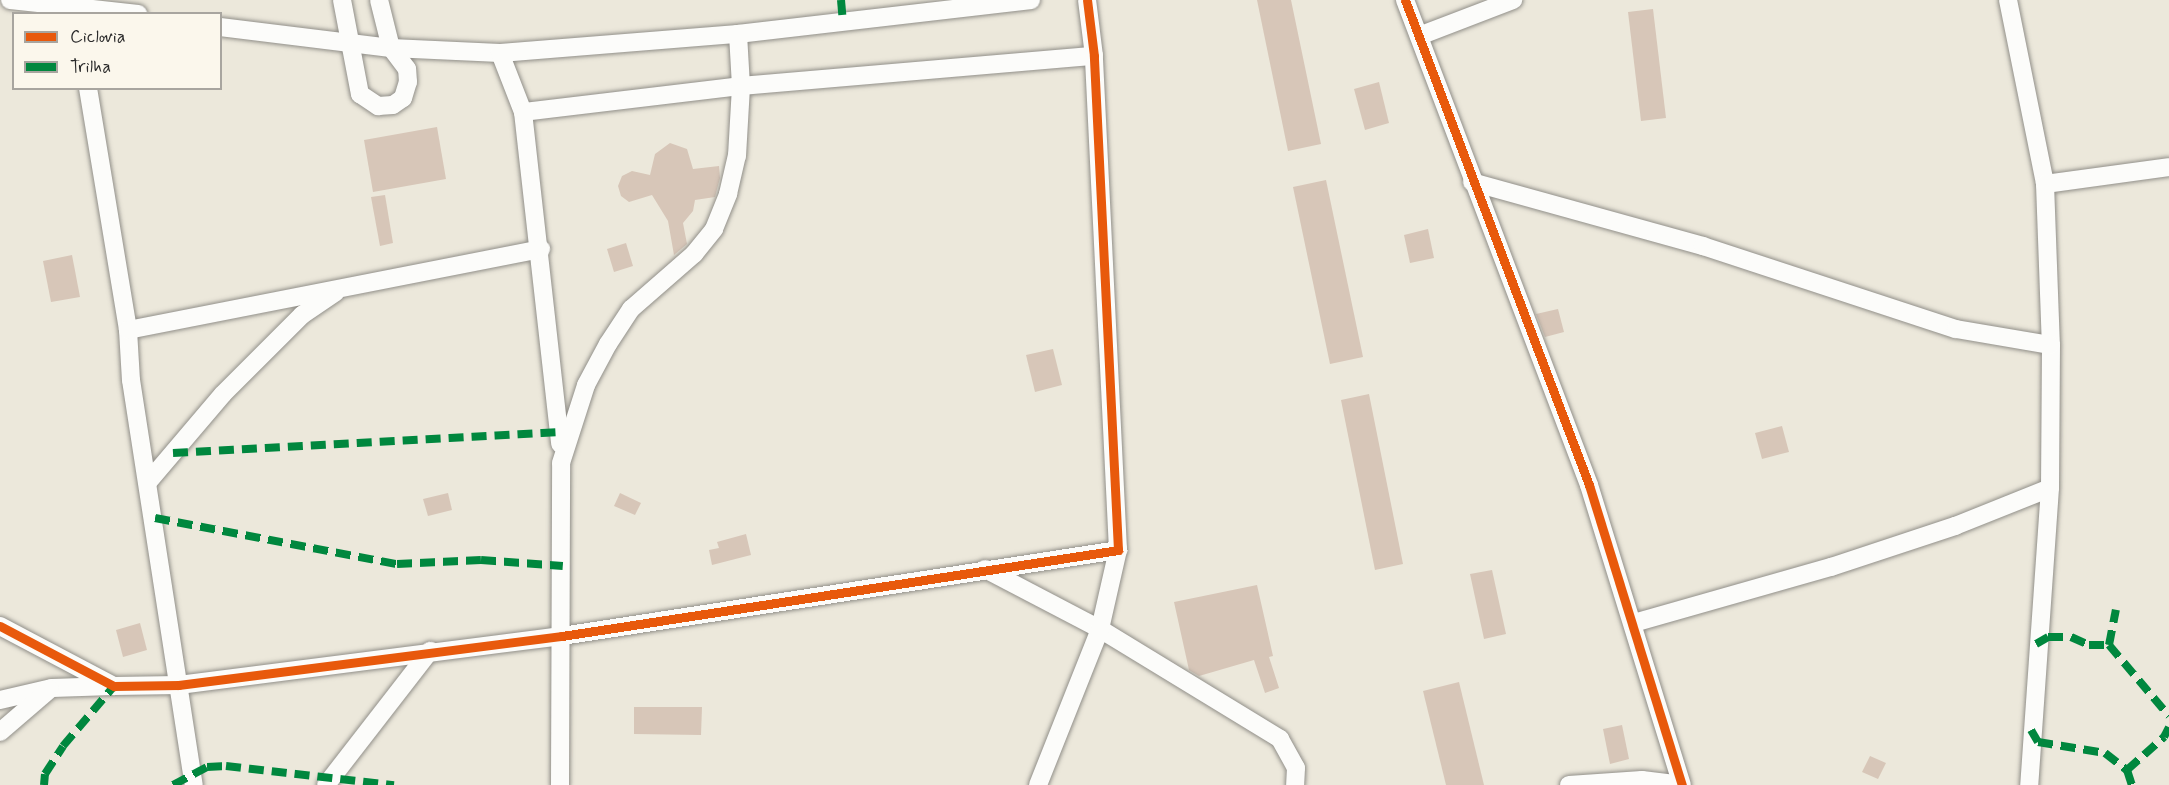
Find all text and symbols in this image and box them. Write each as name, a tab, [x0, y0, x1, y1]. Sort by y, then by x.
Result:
legend	[12, 12, 222, 90]
text: Ciclovia	[70, 25, 126, 49]
text: Trilha	[70, 55, 111, 79]

